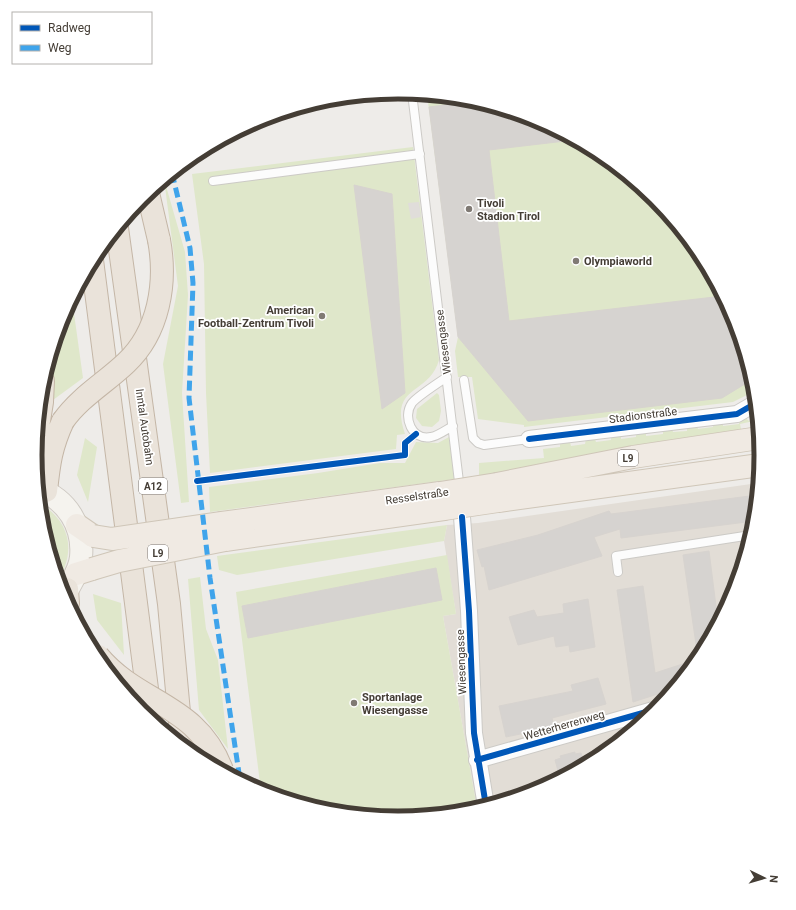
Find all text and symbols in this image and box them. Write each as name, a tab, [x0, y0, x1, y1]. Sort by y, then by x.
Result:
legend	[12, 12, 152, 64]
text: Radweg	[48, 21, 91, 35]
text: Weg	[48, 41, 72, 55]
place label: Tivoli Stadion Tirol	[477, 197, 540, 223]
marker: Tivoli Stadion Tirol	[464, 204, 474, 214]
place label: Olympiaworld	[584, 255, 652, 268]
marker: Olympiaworld	[571, 256, 581, 266]
place label: American Football-Zentrum Tivoli	[198, 304, 314, 330]
street label: Wiesengasse	[433, 309, 454, 375]
marker: American Football-Zentrum Tivoli	[317, 311, 327, 321]
street label: Inntal Autobahn	[133, 388, 156, 466]
street label: Stadionstraße	[608, 405, 678, 426]
road number: L9	[618, 450, 638, 466]
road number: A12	[139, 478, 167, 494]
street label: Resselstraße	[385, 486, 450, 507]
road number: L9	[148, 545, 168, 561]
street label: Wiesengasse	[454, 629, 469, 695]
place label: Sportanlage Wiesengasse	[362, 691, 428, 717]
marker: Sportanlage Wiesengasse	[349, 698, 359, 708]
street label: Wetterherrenweg	[522, 708, 606, 743]
north arrow	[744, 858, 784, 898]
text: N	[767, 874, 780, 883]

